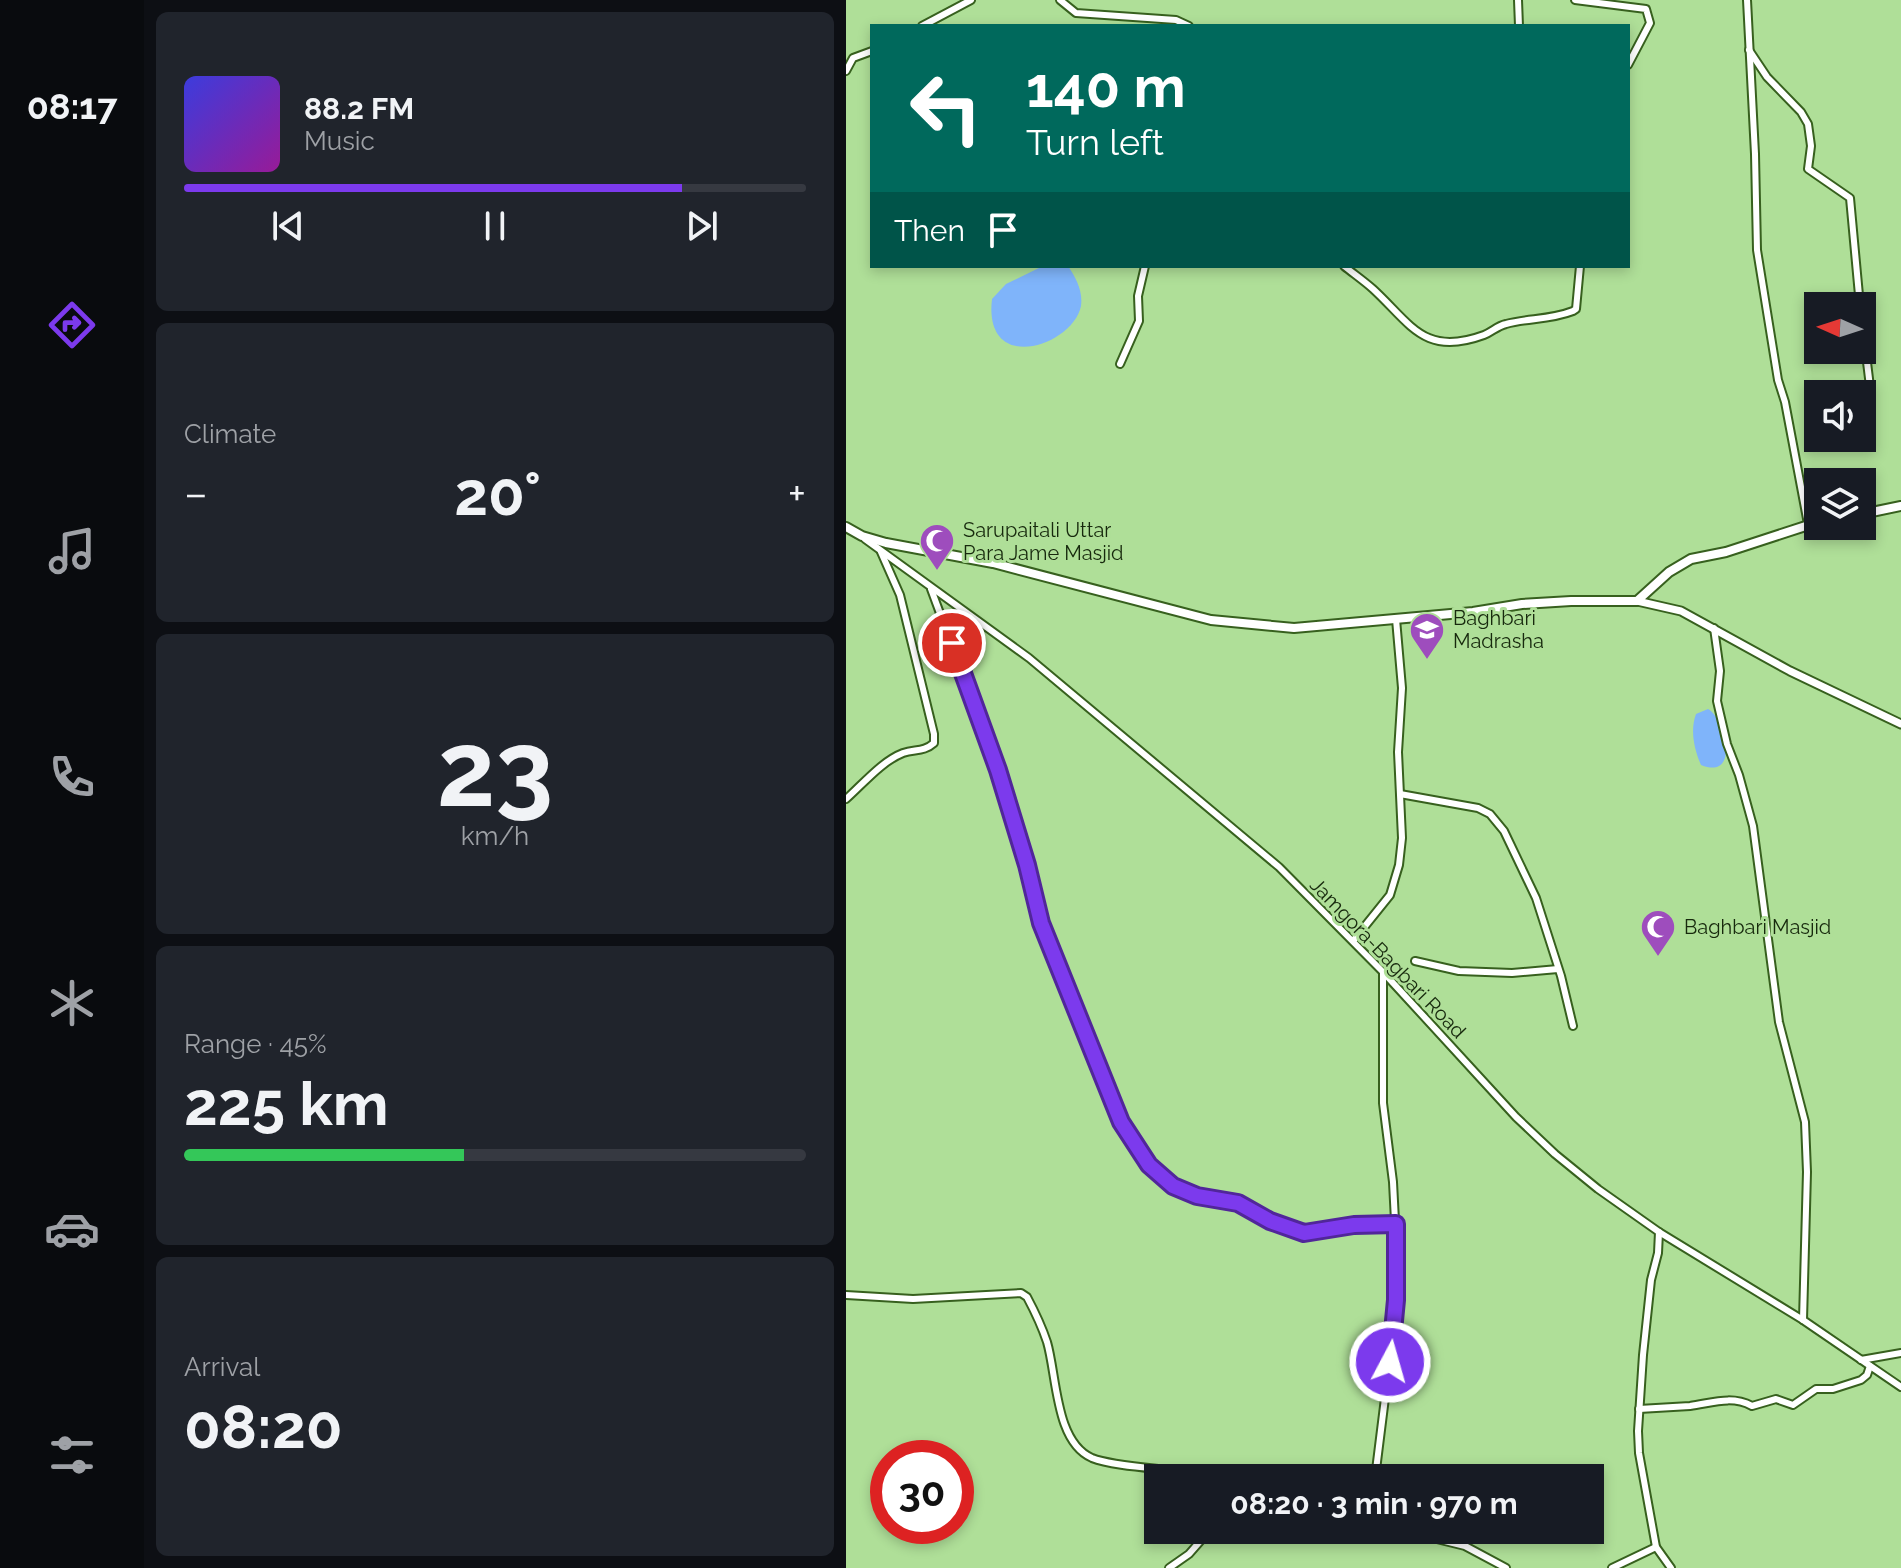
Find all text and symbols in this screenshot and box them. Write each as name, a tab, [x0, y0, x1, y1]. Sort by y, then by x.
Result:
text: 140 m	[1026, 54, 1186, 120]
icon: left	[894, 56, 998, 160]
text: 08:17	[27, 85, 117, 127]
text: 88.2 FM	[304, 91, 414, 126]
text: Turn left	[1026, 121, 1164, 163]
text: Music	[304, 126, 375, 156]
icon: previous	[266, 204, 310, 248]
icon: pause	[473, 204, 517, 248]
icon: next	[680, 204, 724, 248]
icon: arrive	[981, 208, 1025, 252]
text: Then	[894, 213, 965, 248]
north arrow	[1804, 292, 1876, 364]
map controls	[1804, 292, 1876, 540]
icon: directions	[44, 297, 100, 353]
button: sound	[1804, 380, 1876, 452]
text: Climate	[184, 419, 276, 449]
text: 20°	[454, 459, 541, 529]
text: −	[184, 468, 208, 519]
text: +	[788, 468, 806, 519]
button: layers	[1804, 468, 1876, 540]
place label: Sarupaitali Uttar Para Jame Masjid	[963, 518, 1124, 565]
mosque icon: Sarupaitali Uttar Para Jame Masjid	[918, 522, 956, 572]
icon: music	[44, 523, 100, 579]
place label: Baghbari Madrasha	[1453, 606, 1544, 653]
pin	[918, 609, 986, 677]
school or university icon: Baghbari Madrasha	[1408, 611, 1446, 661]
icon: arrive	[930, 621, 974, 665]
text: 23	[437, 708, 553, 830]
icon: phone	[44, 749, 100, 805]
text: km/h	[461, 821, 529, 851]
street label: Jamgora-Bagbari Road	[1305, 873, 1471, 1043]
mosque icon: Baghbari Masjid	[1639, 908, 1677, 958]
place label: Baghbari Masjid	[1684, 915, 1831, 939]
icon: climate	[44, 975, 100, 1031]
text: Range · 45%	[184, 1029, 327, 1059]
text: 225 km	[184, 1069, 389, 1139]
icon: car	[44, 1201, 100, 1257]
position arrow	[1348, 1320, 1432, 1404]
text: Arrival	[184, 1352, 260, 1382]
text: 08:20	[184, 1392, 343, 1462]
icon: filters	[44, 1427, 100, 1483]
speed limit sign: 30	[870, 1440, 974, 1544]
text: 08:20 · 3 min · 970 m	[1230, 1486, 1518, 1521]

